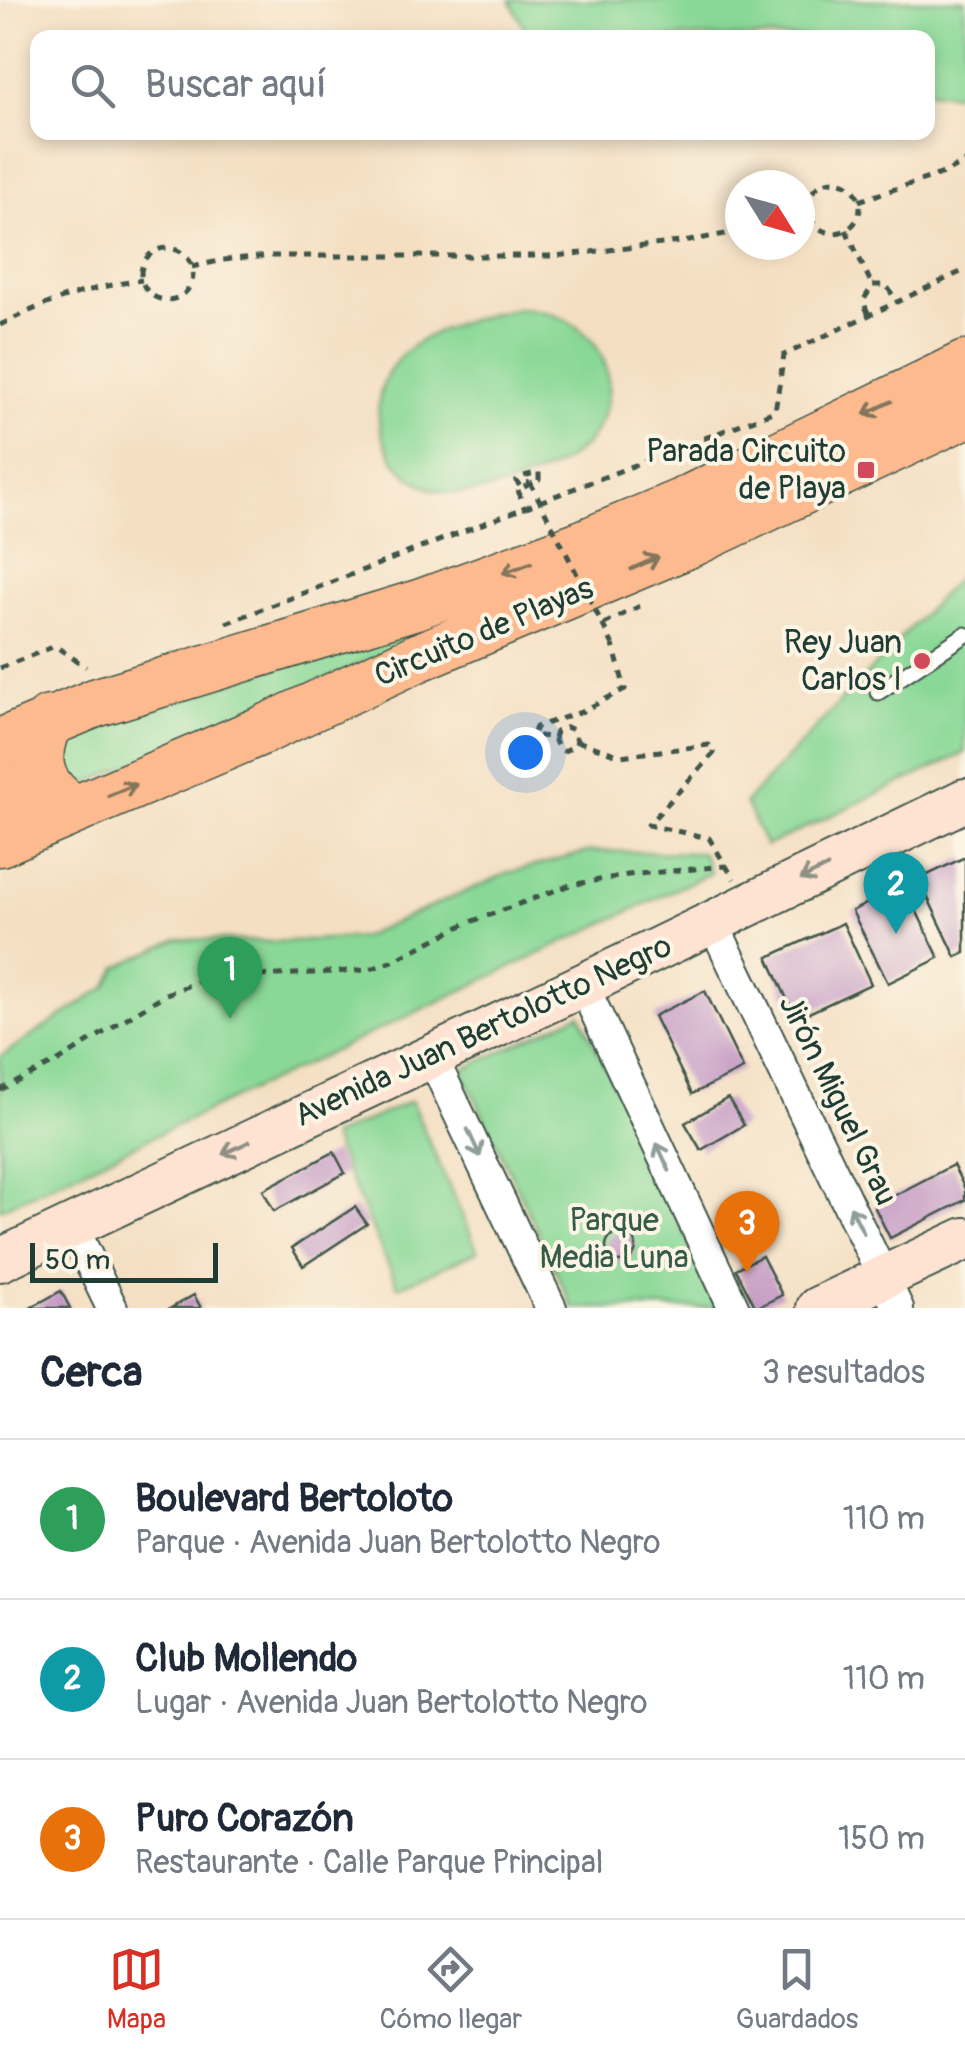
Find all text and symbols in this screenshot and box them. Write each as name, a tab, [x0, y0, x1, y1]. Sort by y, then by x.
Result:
search box	[30, 30, 935, 140]
icon: search	[65, 58, 120, 113]
text: Buscar aquí	[145, 61, 327, 109]
north arrow	[725, 170, 815, 260]
one-way arrow	[863, 399, 893, 418]
place label: Parada Circuito de Playa	[646, 432, 846, 509]
marker: Parada Circuito de Playa	[855, 459, 877, 481]
one-way arrow	[629, 553, 660, 571]
one-way arrow	[502, 560, 533, 578]
street label: Circuito de Playas	[369, 568, 599, 696]
place label: Rey Juan Carlos I	[784, 623, 902, 700]
marker: Rey Juan Carlos I	[911, 650, 933, 672]
your location	[500, 727, 551, 778]
one-way arrow	[106, 779, 137, 797]
pin: 2	[864, 852, 928, 934]
one-way arrow	[800, 864, 830, 883]
street label: Avenida Juan Bertolotto Negro	[288, 926, 678, 1136]
pin: 1	[198, 936, 262, 1019]
street label: Jirón Miguel Grau	[770, 988, 906, 1212]
one-way arrow	[465, 1127, 484, 1157]
one-way arrow	[222, 1139, 252, 1158]
one-way arrow	[652, 1142, 671, 1172]
pin: 3	[714, 1190, 780, 1273]
park label: Parque Media Luna	[539, 1201, 689, 1278]
one-way arrow	[846, 1206, 865, 1236]
scale bar	[30, 1238, 218, 1282]
text: 50 m	[45, 1243, 110, 1278]
text: Cerca	[40, 1347, 142, 1399]
text: 3 resultados	[762, 1353, 925, 1393]
text: Boulevard Bertoloto	[135, 1475, 453, 1523]
text: 1	[66, 1499, 79, 1539]
text: 110 m	[843, 1499, 925, 1539]
text: Parque · Avenida Juan Bertolotto Negro	[135, 1523, 660, 1563]
text: Club Mollendo	[135, 1635, 357, 1683]
text: 2	[64, 1659, 81, 1699]
text: 110 m	[843, 1659, 925, 1699]
text: Lugar · Avenida Juan Bertolotto Negro	[135, 1683, 647, 1723]
text: Puro Corazón	[135, 1795, 354, 1843]
text: 3	[64, 1819, 81, 1859]
text: 150 m	[838, 1819, 925, 1859]
text: Restaurante · Calle Parque Principal	[135, 1843, 603, 1883]
tab: Mapa	[107, 1942, 166, 2037]
tab: Cómo llegar	[380, 1942, 522, 2037]
tab: Guardados	[736, 1942, 858, 2037]

